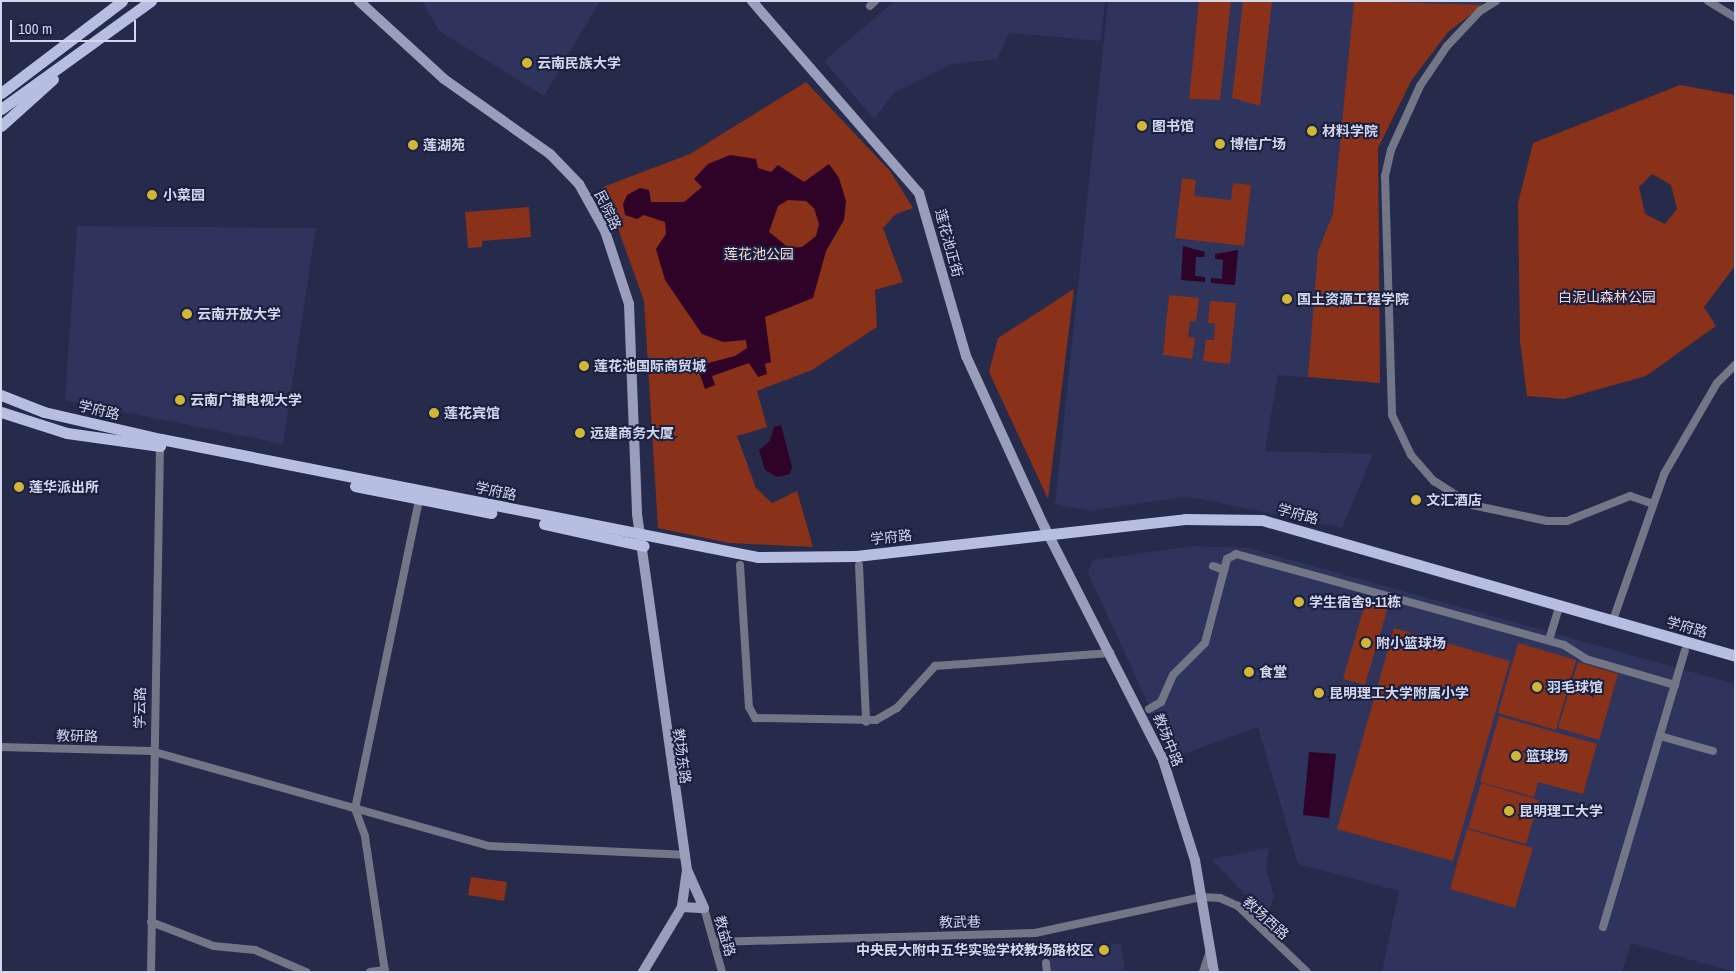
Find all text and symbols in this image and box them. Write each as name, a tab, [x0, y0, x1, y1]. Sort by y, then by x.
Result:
scale bar	[12, 10, 139, 42]
text: 100 m	[18, 18, 52, 39]
place label: 云南民族大学	[537, 55, 621, 71]
marker: 云南民族大学	[521, 57, 533, 69]
place label: 图书馆	[1152, 118, 1194, 134]
marker: 图书馆	[1136, 120, 1148, 132]
place label: 材料学院	[1322, 123, 1378, 139]
marker: 材料学院	[1306, 125, 1318, 137]
place label: 博信广场	[1230, 136, 1286, 152]
place label: 莲湖苑	[423, 137, 465, 153]
marker: 博信广场	[1214, 138, 1226, 150]
marker: 莲湖苑	[407, 139, 419, 151]
place label: 小菜园	[163, 187, 205, 203]
street label: 民院路	[591, 187, 625, 233]
marker: 小菜园	[145, 188, 159, 202]
street label: 莲花池正街	[932, 207, 966, 279]
park label: 莲花池公园	[724, 246, 794, 262]
park label: 白泥山森林公园	[1558, 289, 1656, 305]
place label: 国土资源工程学院	[1297, 291, 1409, 307]
marker: 国土资源工程学院	[1281, 293, 1293, 305]
place label: 云南开放大学	[197, 306, 281, 322]
marker: 云南开放大学	[181, 308, 193, 320]
place label: 莲花池国际商贸城	[594, 358, 706, 374]
marker: 莲花池国际商贸城	[578, 360, 590, 372]
place label: 云南广播电视大学	[190, 392, 302, 408]
marker: 云南广播电视大学	[174, 394, 186, 406]
street label: 学府路	[77, 397, 121, 423]
place label: 莲花宾馆	[444, 405, 500, 421]
marker: 莲花宾馆	[428, 407, 440, 419]
place label: 远建商务大厦	[590, 425, 674, 441]
marker: 远建商务大厦	[574, 427, 586, 439]
street label: 学府路	[474, 478, 518, 504]
place label: 莲华派出所	[29, 479, 99, 495]
marker: 莲华派出所	[13, 481, 25, 493]
place label: 文汇酒店	[1426, 492, 1482, 508]
marker: 文汇酒店	[1410, 494, 1422, 506]
street label: 学府路	[1276, 500, 1320, 528]
street label: 学府路	[869, 526, 913, 548]
place label: 学生宿舍9-11栋	[1309, 594, 1401, 610]
marker: 学生宿舍9-11栋	[1293, 596, 1305, 608]
street label: 学府路	[1664, 613, 1710, 641]
place label: 附小篮球场	[1376, 635, 1446, 651]
marker: 附小篮球场	[1360, 637, 1372, 649]
place label: 食堂	[1259, 664, 1287, 680]
marker: 食堂	[1243, 666, 1255, 678]
place label: 羽毛球馆	[1547, 679, 1603, 695]
marker: 羽毛球馆	[1531, 681, 1543, 693]
place label: 昆明理工大学附属小学	[1329, 685, 1469, 701]
street label: 学云路	[131, 687, 149, 729]
marker: 昆明理工大学附属小学	[1313, 687, 1325, 699]
street label: 教场中路	[1150, 711, 1186, 769]
street label: 教研路	[56, 727, 98, 745]
street label: 教场东路	[670, 727, 694, 785]
place label: 篮球场	[1526, 748, 1568, 764]
marker: 篮球场	[1510, 750, 1522, 762]
place label: 昆明理工大学	[1519, 803, 1603, 819]
marker: 昆明理工大学	[1503, 805, 1515, 817]
street label: 教场西路	[1240, 893, 1292, 943]
street label: 教益路	[711, 913, 739, 959]
street label: 教武巷	[939, 913, 981, 931]
place label: 中央民大附中五华实验学校教场路校区	[856, 942, 1094, 958]
marker: 中央民大附中五华实验学校教场路校区	[1098, 944, 1110, 956]

